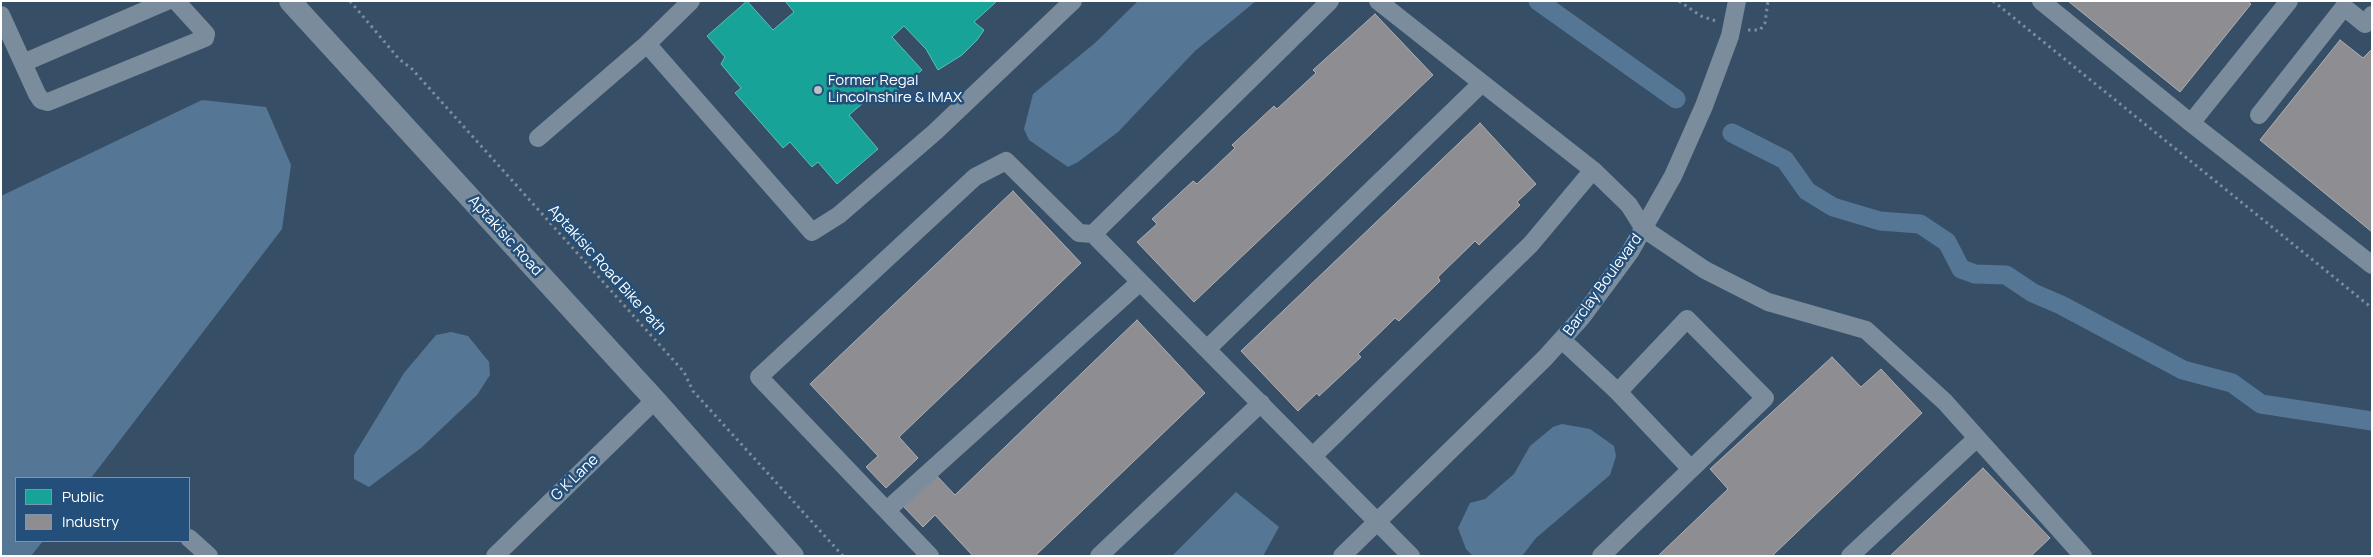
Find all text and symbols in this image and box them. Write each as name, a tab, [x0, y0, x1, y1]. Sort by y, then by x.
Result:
place label: Former Regal Lincolnshire & IMAX	[828, 72, 962, 107]
marker: Former Regal Lincolnshire & IMAX	[812, 84, 824, 96]
street label: Aptakisic Road	[464, 192, 546, 280]
street label: Aptakisic Road Bike Path	[544, 201, 670, 339]
street label: Barclay Boulevard	[1560, 230, 1646, 340]
street label: G K Lane	[547, 451, 603, 505]
legend	[15, 477, 190, 542]
text: Public	[62, 486, 104, 507]
text: Industry	[62, 511, 119, 532]

